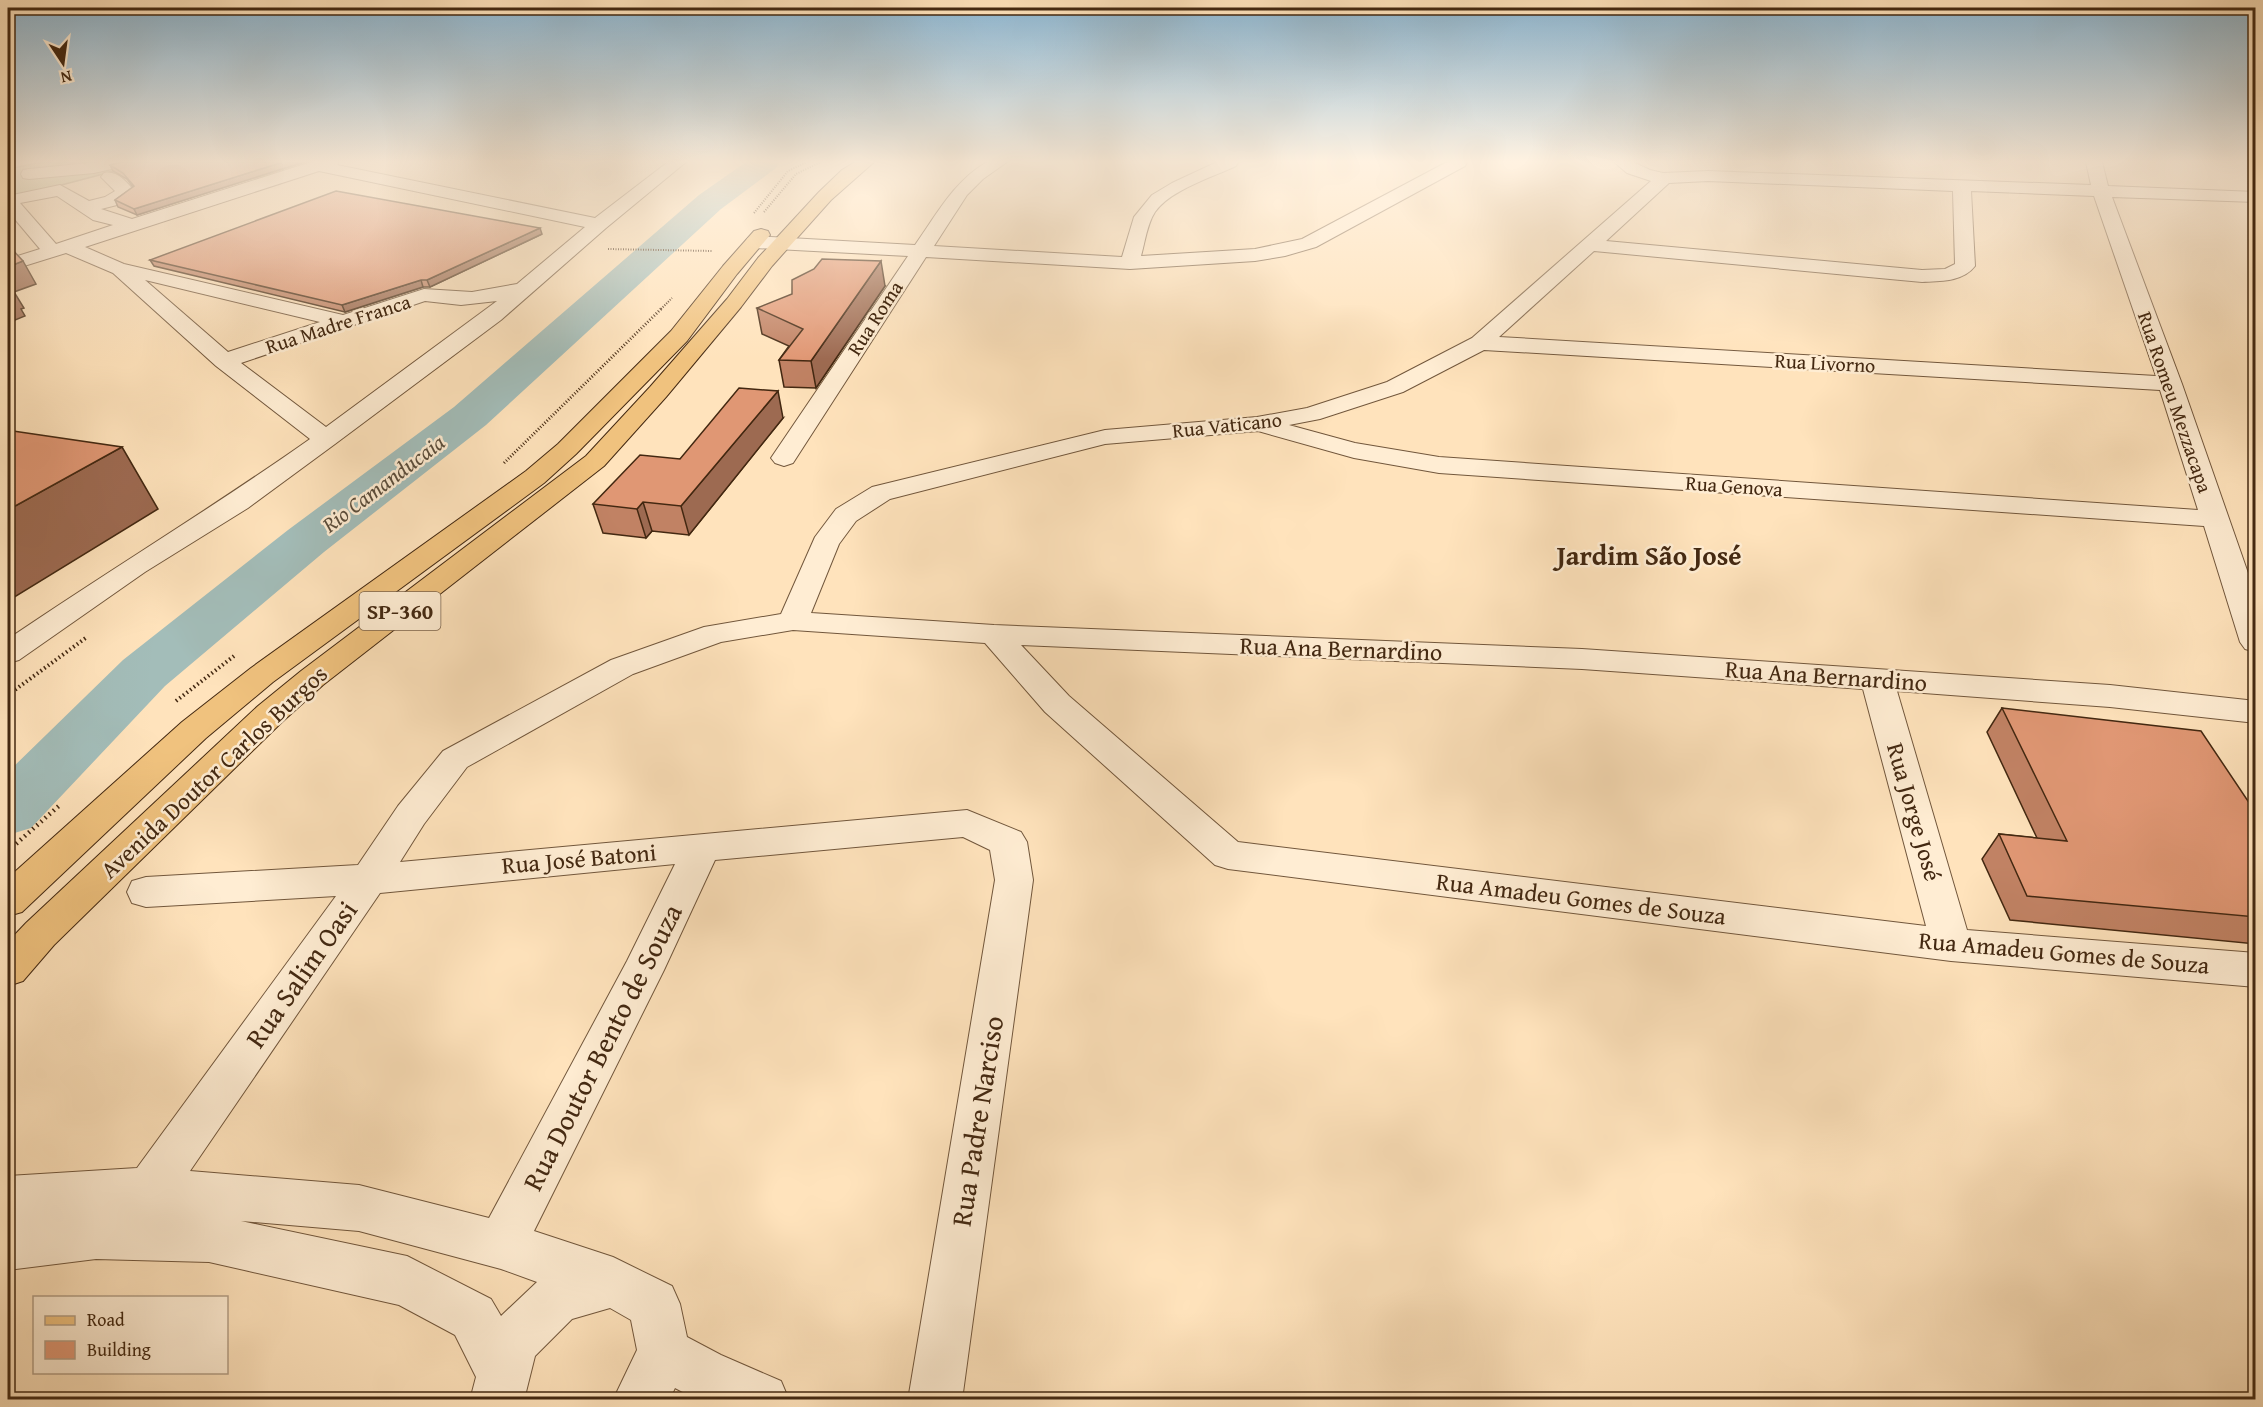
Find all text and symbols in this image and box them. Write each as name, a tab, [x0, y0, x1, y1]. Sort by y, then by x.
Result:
north arrow	[33, 33, 93, 93]
text: N	[58, 65, 74, 91]
street label: Rua Roma	[840, 274, 910, 361]
street label: Rua Madre Franca	[261, 286, 415, 361]
street label: Rua Romeu Mezzacapa	[2131, 307, 2220, 497]
street label: Rua Livorno	[1774, 345, 1876, 380]
street label: Rua Vaticano	[1171, 404, 1283, 445]
water label: Rio Camanducaia	[314, 426, 451, 540]
street label: Rua Genova	[1684, 468, 1784, 503]
district label: Jardim São José	[1552, 535, 1742, 575]
road number: SP-360	[360, 592, 440, 630]
street label: Rua Ana Bernardino	[1239, 627, 1443, 670]
street label: Rua Ana Bernardino	[1724, 651, 1928, 700]
street label: Avenida Doutor Carlos Burgos	[92, 657, 335, 887]
street label: Rua Jorge José	[1878, 739, 1951, 885]
street label: Rua José Batoni	[500, 834, 658, 883]
street label: Rua Amadeu Gomes de Souza	[1434, 863, 1729, 934]
street label: Rua Salim Oasi	[235, 892, 367, 1056]
street label: Rua Doutor Bento de Souza	[511, 896, 692, 1197]
street label: Rua Amadeu Gomes de Souza	[1917, 922, 2211, 983]
street label: Rua Padre Narciso	[940, 1013, 1013, 1229]
legend	[33, 1296, 228, 1374]
text: Road	[87, 1306, 125, 1333]
text: Building	[87, 1336, 151, 1363]

